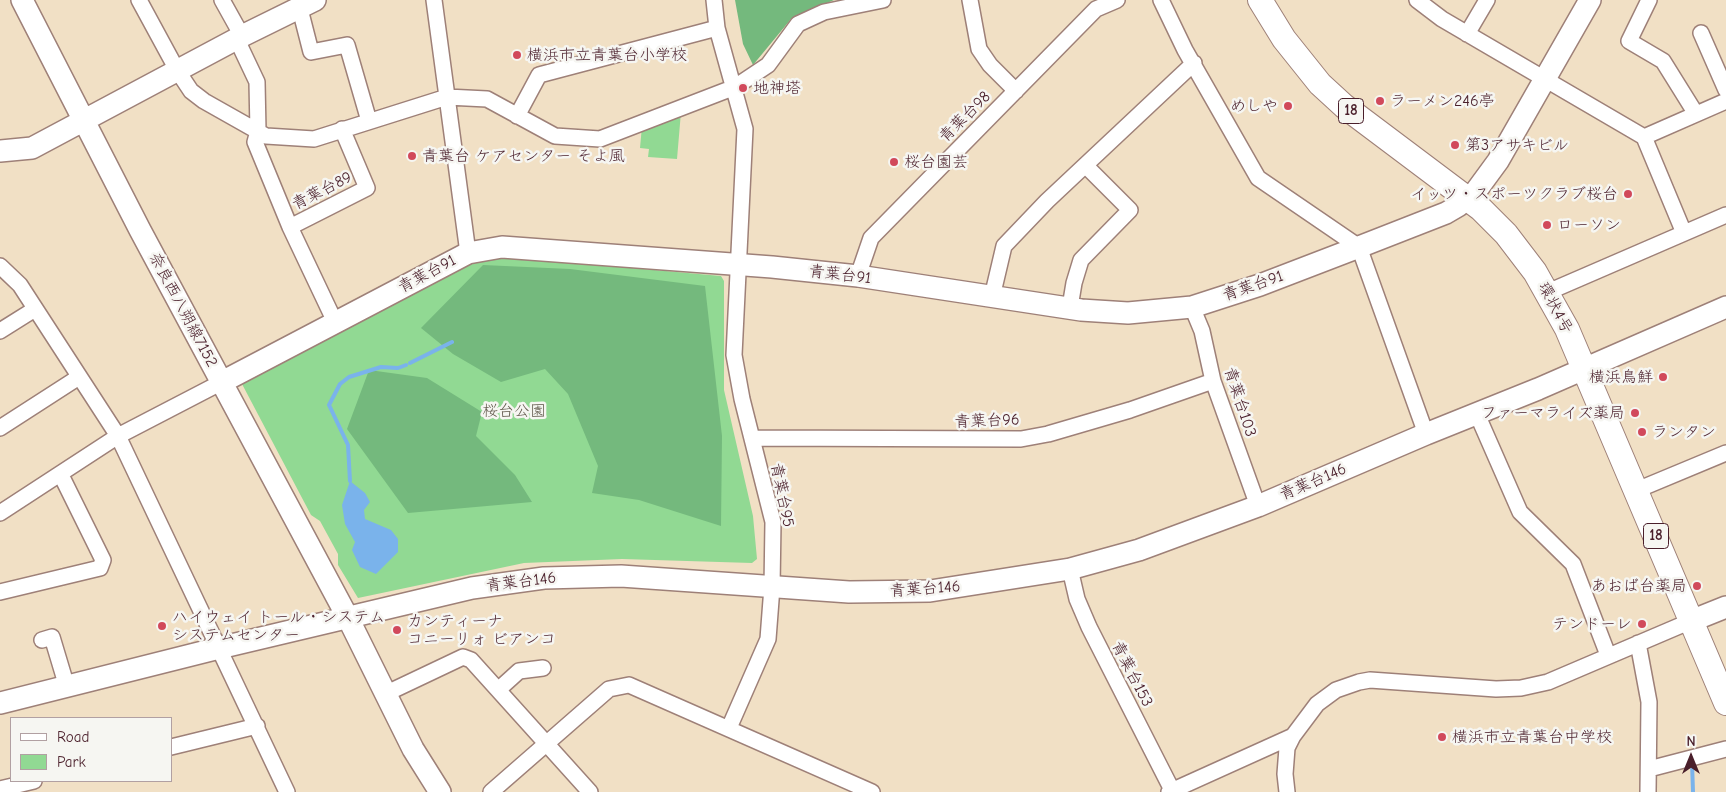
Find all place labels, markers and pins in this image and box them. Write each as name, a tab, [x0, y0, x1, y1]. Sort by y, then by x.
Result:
place label: 横浜市立青葉台小学校	[527, 45, 687, 65]
marker: 横浜市立青葉台小学校	[511, 49, 523, 61]
place label: 地神塔	[753, 78, 801, 98]
marker: 地神塔	[737, 82, 749, 94]
place label: ラーメン246亭	[1390, 91, 1495, 111]
marker: ラーメン246亭	[1374, 95, 1386, 107]
place label: めしや	[1230, 96, 1278, 116]
marker: めしや	[1282, 100, 1294, 112]
place label: 第3アサキビル	[1465, 135, 1569, 155]
marker: 第3アサキビル	[1449, 139, 1461, 151]
place label: 青葉台 ケアセンター そよ風	[422, 146, 625, 166]
marker: 青葉台 ケアセンター そよ風	[406, 150, 418, 162]
place label: 桜台園芸	[904, 152, 968, 172]
marker: 桜台園芸	[888, 156, 900, 168]
place label: イッツ・スポーツクラブ桜台	[1410, 184, 1618, 204]
marker: イッツ・スポーツクラブ桜台	[1622, 188, 1634, 200]
place label: ローソン	[1557, 215, 1621, 235]
marker: ローソン	[1541, 219, 1553, 231]
place label: 横浜鳥鮮	[1589, 367, 1653, 387]
marker: 横浜鳥鮮	[1657, 371, 1669, 383]
place label: ファーマライズ薬局	[1481, 403, 1625, 423]
marker: ファーマライズ薬局	[1629, 407, 1641, 419]
place label: ランタン	[1652, 422, 1716, 442]
marker: ランタン	[1636, 426, 1648, 438]
place label: あおば台薬局	[1591, 576, 1687, 596]
marker: あおば台薬局	[1691, 580, 1703, 592]
place label: ハイウェイ トール・システム システムセンター	[172, 607, 385, 645]
place label: カンティーナ コニーリォ ビアンコ	[407, 611, 556, 649]
place label: テンドーレ	[1552, 614, 1632, 634]
marker: テンドーレ	[1636, 618, 1648, 630]
marker: ハイウェイ トール・システム システムセンター	[156, 620, 168, 632]
marker: カンティーナ コニーリォ ビアンコ	[391, 624, 403, 636]
place label: 横浜市立青葉台中学校	[1452, 727, 1612, 747]
marker: 横浜市立青葉台中学校	[1436, 731, 1448, 743]

